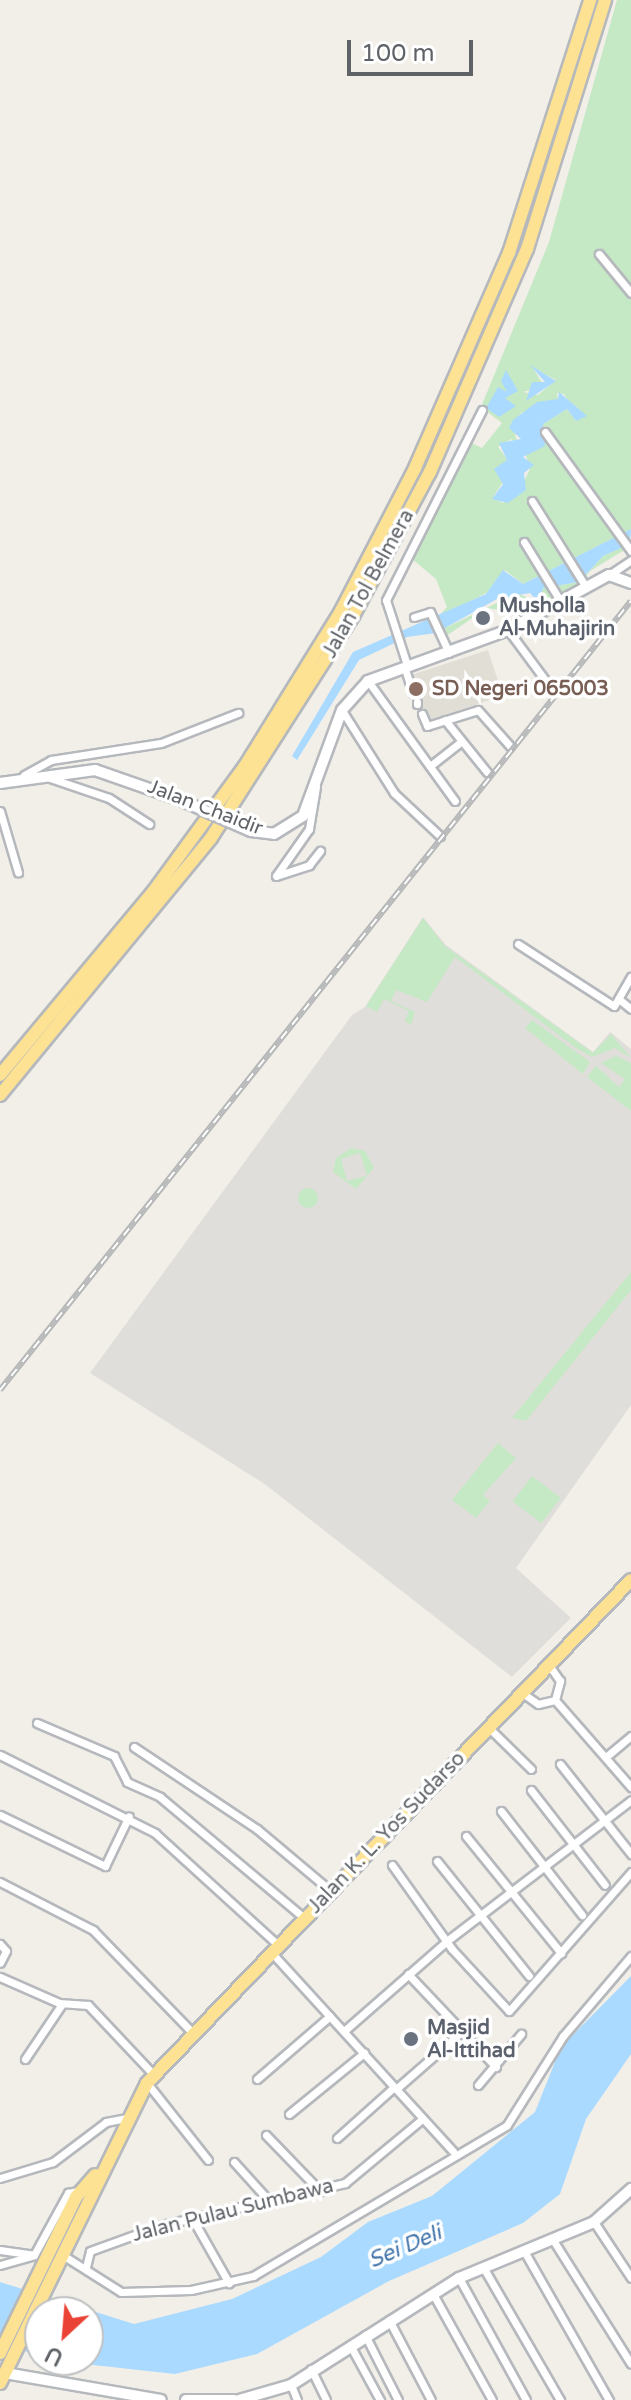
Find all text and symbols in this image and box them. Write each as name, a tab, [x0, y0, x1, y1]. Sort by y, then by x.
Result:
scale bar	[351, 24, 477, 74]
text: 100 m	[361, 39, 435, 68]
street label: Jalan Tol Belmera	[318, 506, 420, 662]
place label: Musholla Al-Muhajirin	[499, 594, 615, 641]
marker: Musholla Al-Muhajirin	[474, 609, 492, 627]
place label: SD Negeri 065003	[432, 677, 609, 701]
marker: SD Negeri 065003	[407, 680, 425, 698]
street label: Jalan Chaidir	[144, 775, 266, 841]
street label: Jalan K. L. Yos Sudarso	[303, 1747, 471, 1919]
place label: Masjid Al-Ittihad	[427, 2016, 516, 2063]
marker: Masjid Al-Ittihad	[402, 2030, 420, 2048]
street label: Jalan Pulau Sumbawa	[130, 2174, 336, 2248]
water label: Sei Deli	[365, 2220, 445, 2274]
north arrow	[24, 2296, 104, 2376]
text: U	[41, 2340, 68, 2371]

